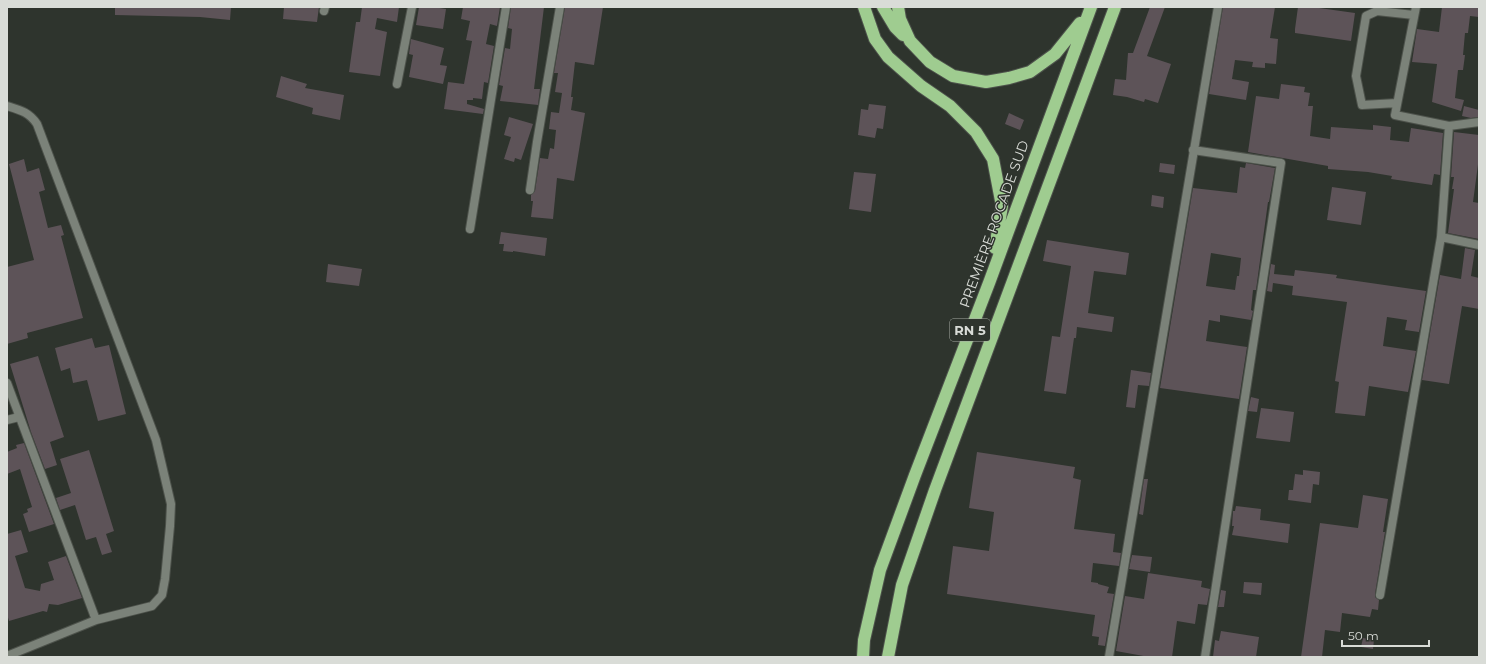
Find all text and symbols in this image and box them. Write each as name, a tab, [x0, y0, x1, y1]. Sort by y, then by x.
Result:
street label: PREMIÈRE ROCADE SUD	[955, 138, 1033, 310]
road number: RN 5	[950, 319, 990, 341]
scale bar	[1342, 622, 1429, 648]
text: 50 m	[1348, 628, 1379, 643]

